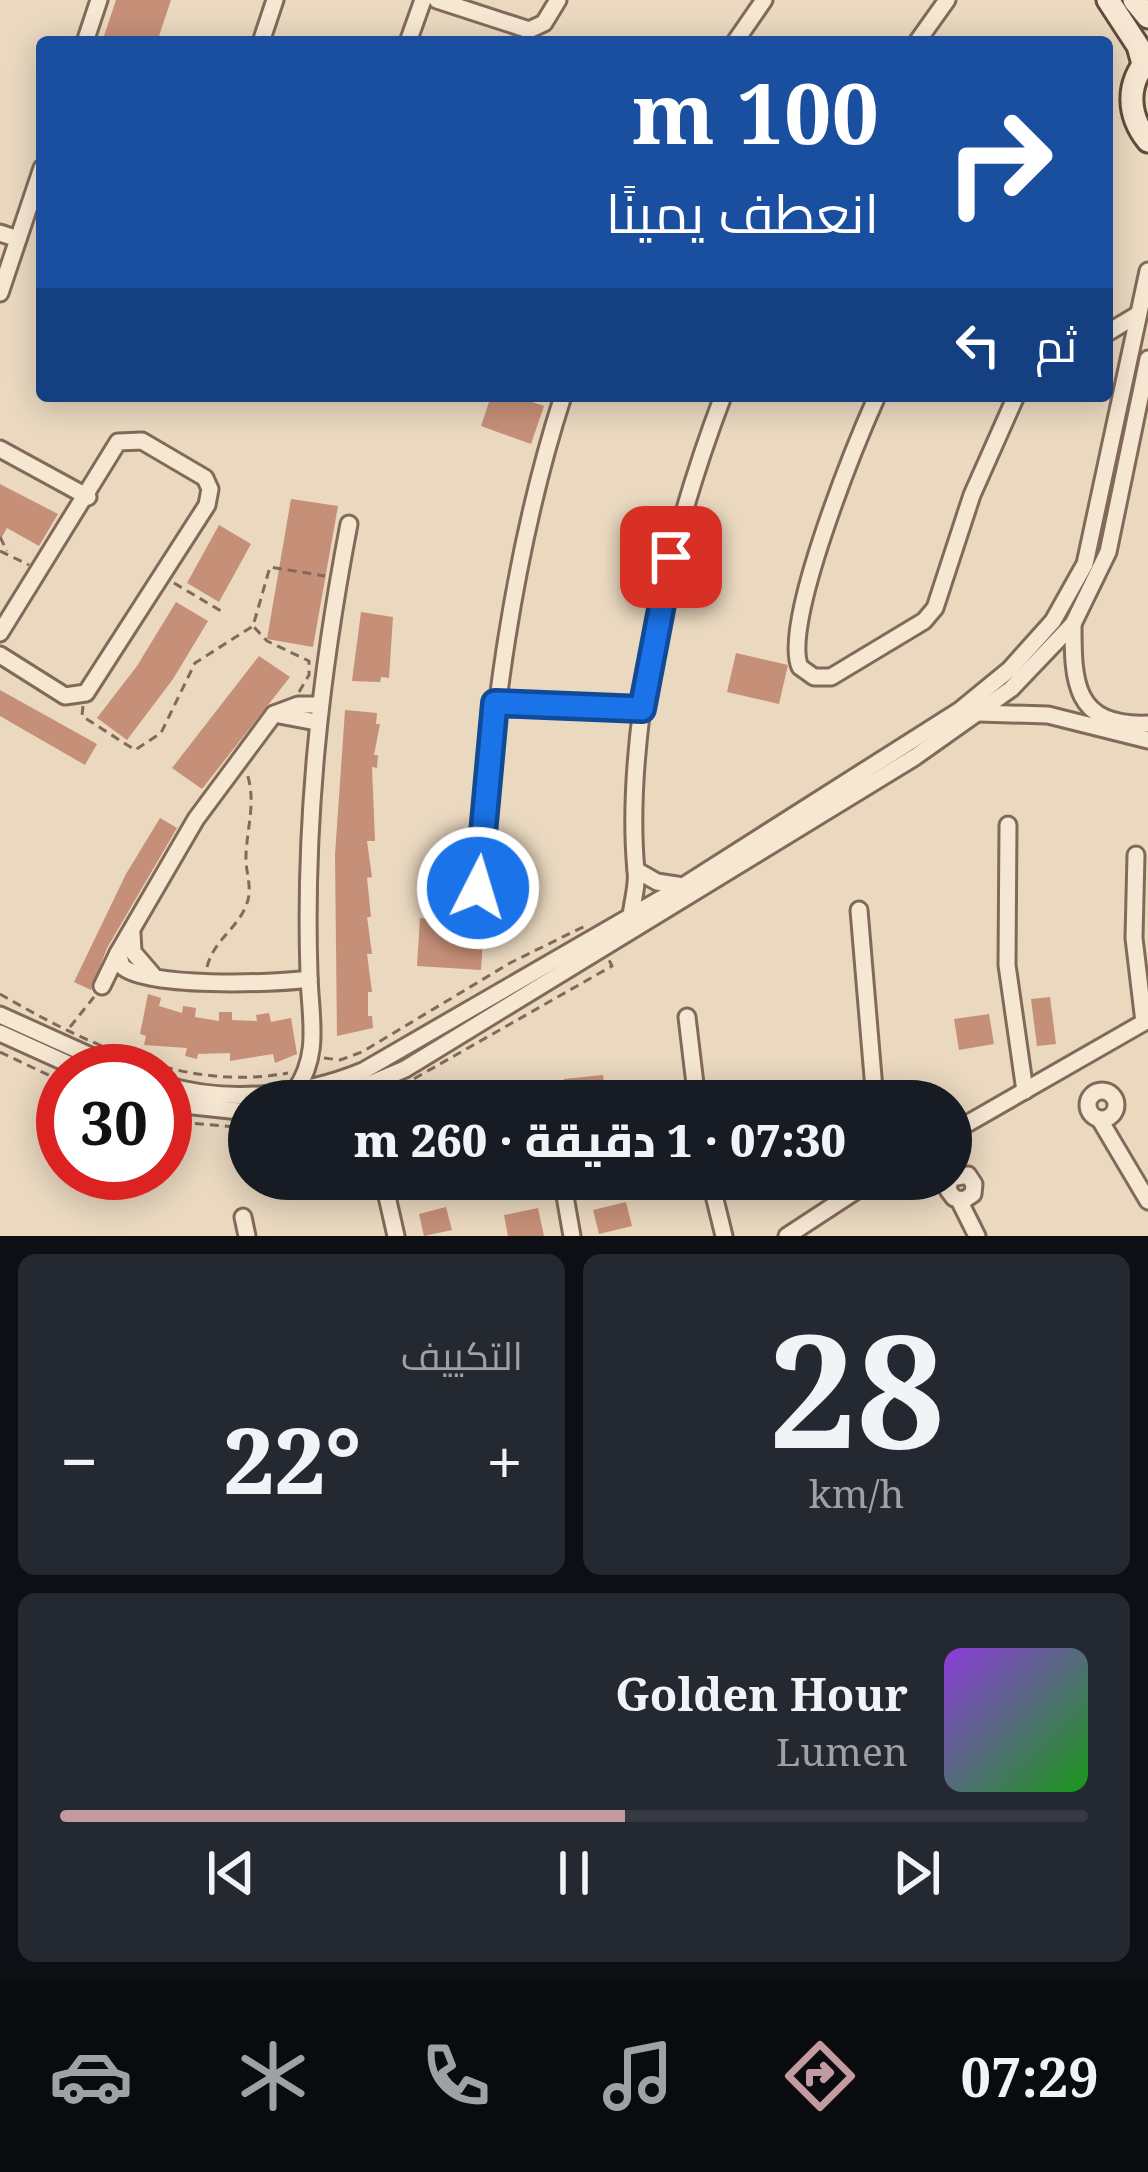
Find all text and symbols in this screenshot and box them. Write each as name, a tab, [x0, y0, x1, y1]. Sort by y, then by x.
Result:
text: 100 m	[632, 54, 879, 169]
icon: right	[921, 84, 1077, 240]
text: انعطف يمينًا	[606, 175, 879, 249]
icon: left	[945, 312, 1011, 378]
text: ثم	[1035, 314, 1077, 375]
pin	[620, 506, 722, 608]
icon: arrive	[638, 524, 704, 590]
position arrow	[415, 825, 541, 951]
speed limit sign: 30	[36, 1044, 192, 1200]
text: 07:30 · 1 دقيقة · 260 m	[354, 1109, 846, 1170]
text: 28	[768, 1281, 945, 1494]
text: التكييف	[401, 1328, 523, 1381]
text: 22°	[223, 1398, 361, 1520]
text: −	[60, 1415, 98, 1505]
text: +	[486, 1415, 523, 1505]
text: km/h	[809, 1466, 904, 1519]
text: Golden Hour	[615, 1663, 908, 1724]
text: Lumen	[776, 1724, 908, 1777]
icon: previous	[198, 1840, 264, 1906]
icon: pause	[541, 1840, 607, 1906]
icon: next	[884, 1840, 950, 1906]
icon: car	[49, 2034, 133, 2118]
icon: climate	[231, 2034, 315, 2118]
icon: phone	[414, 2034, 498, 2118]
icon: music	[596, 2034, 680, 2118]
icon: directions	[778, 2034, 862, 2118]
text: 07:29	[960, 2039, 1099, 2113]

